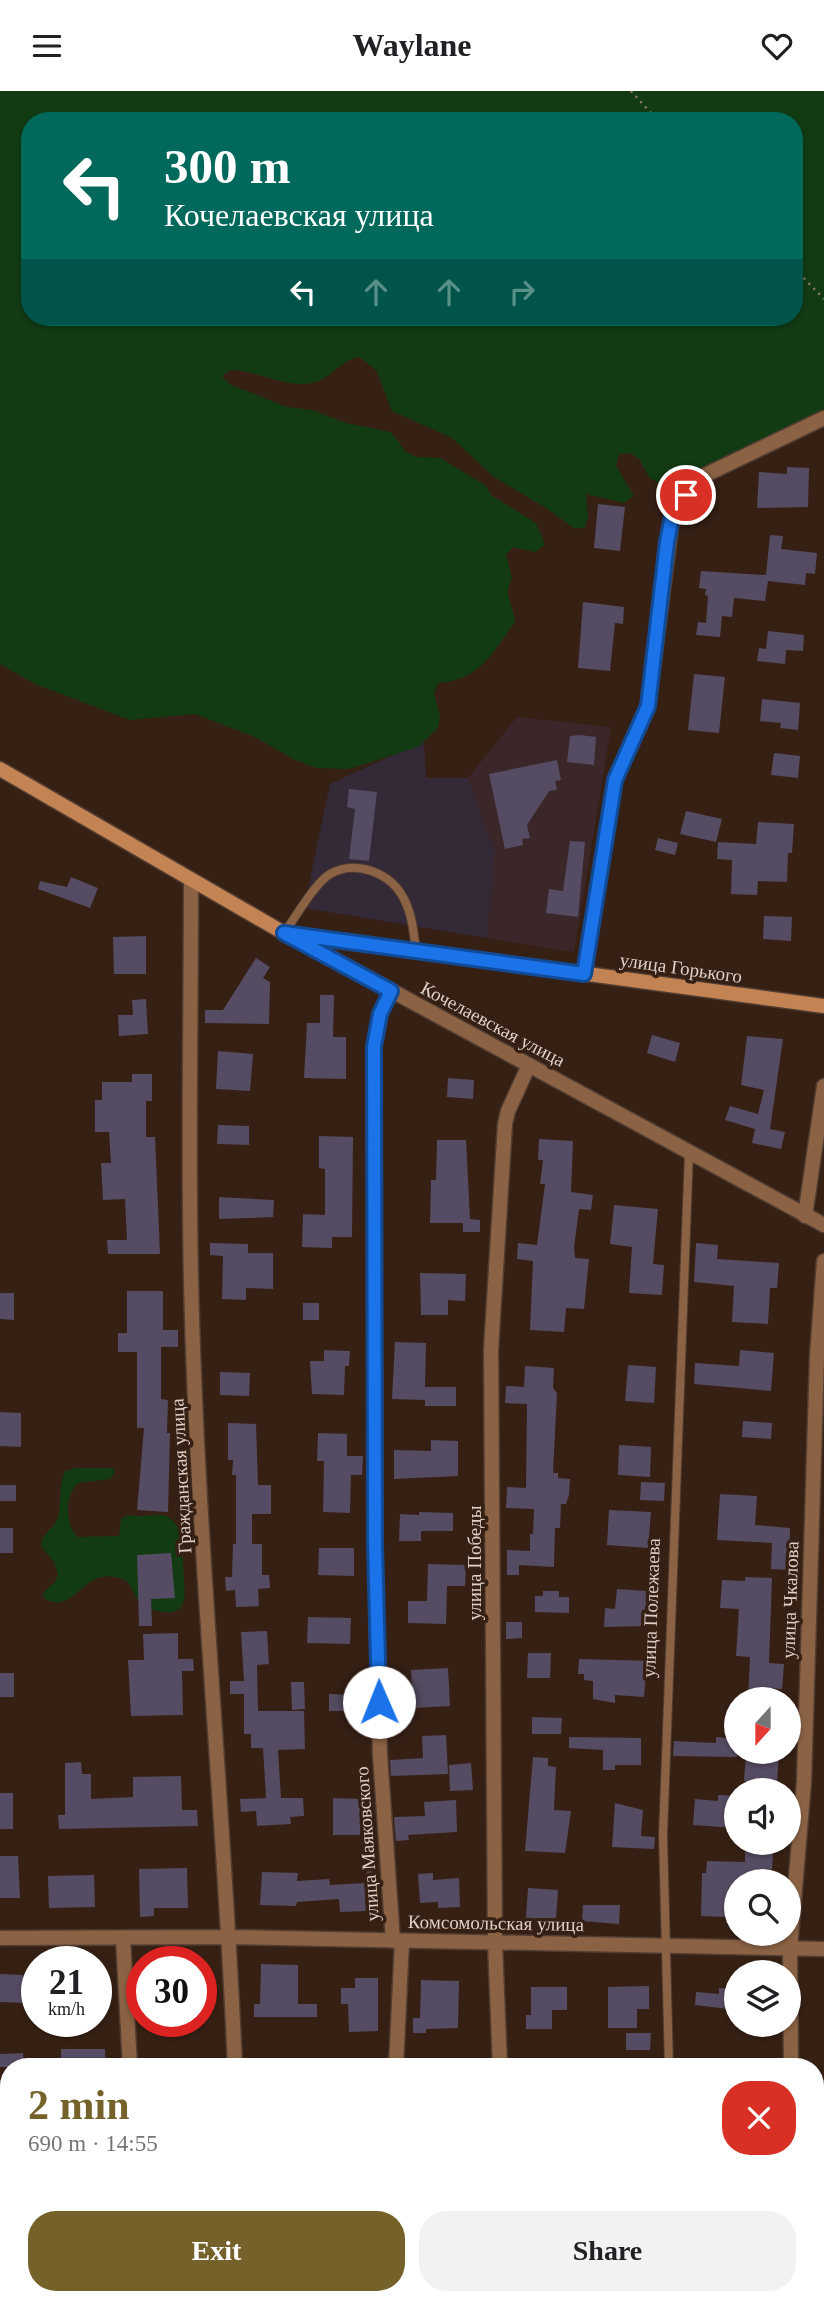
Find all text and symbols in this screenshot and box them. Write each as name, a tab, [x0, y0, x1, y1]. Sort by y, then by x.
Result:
icon: menu	[28, 27, 66, 65]
text: Waylane	[352, 27, 472, 63]
icon: heart	[758, 27, 796, 65]
text: 300 m	[164, 139, 291, 194]
icon: left	[49, 140, 140, 231]
text: Кочелаевская улица	[164, 197, 434, 233]
icon: left	[284, 273, 322, 311]
icon: ahead	[357, 273, 395, 311]
icon: ahead	[430, 273, 468, 311]
icon: right	[503, 273, 541, 311]
pin	[656, 465, 716, 525]
icon: arrive	[667, 476, 705, 514]
street label: улица Горького	[619, 949, 743, 987]
street label: Кочелаевская улица	[417, 977, 569, 1071]
street label: Гражданская улица	[166, 1397, 196, 1554]
street label: улица Победы	[464, 1505, 485, 1620]
street label: улица Полежаева	[638, 1537, 664, 1678]
street label: улица Чкалова	[777, 1540, 803, 1659]
position arrow	[342, 1665, 416, 1739]
north arrow	[724, 1687, 802, 1764]
map controls	[724, 1687, 801, 2037]
street label: улица Маяковского	[351, 1766, 383, 1922]
button: sound	[724, 1778, 801, 1855]
button: search	[724, 1869, 801, 1946]
street label: Комсомольская улица	[408, 1911, 585, 1935]
speed limit sign: 30	[126, 1946, 217, 2037]
button: layers	[724, 1960, 801, 2037]
text: 21	[49, 1963, 84, 2002]
text: km/h	[48, 1999, 85, 2019]
button: close	[722, 2081, 796, 2155]
text: 2 min	[28, 2082, 130, 2128]
text: 690 m · 14:55	[28, 2131, 158, 2156]
button: Exit	[28, 2211, 405, 2291]
button: Share	[419, 2211, 796, 2291]

